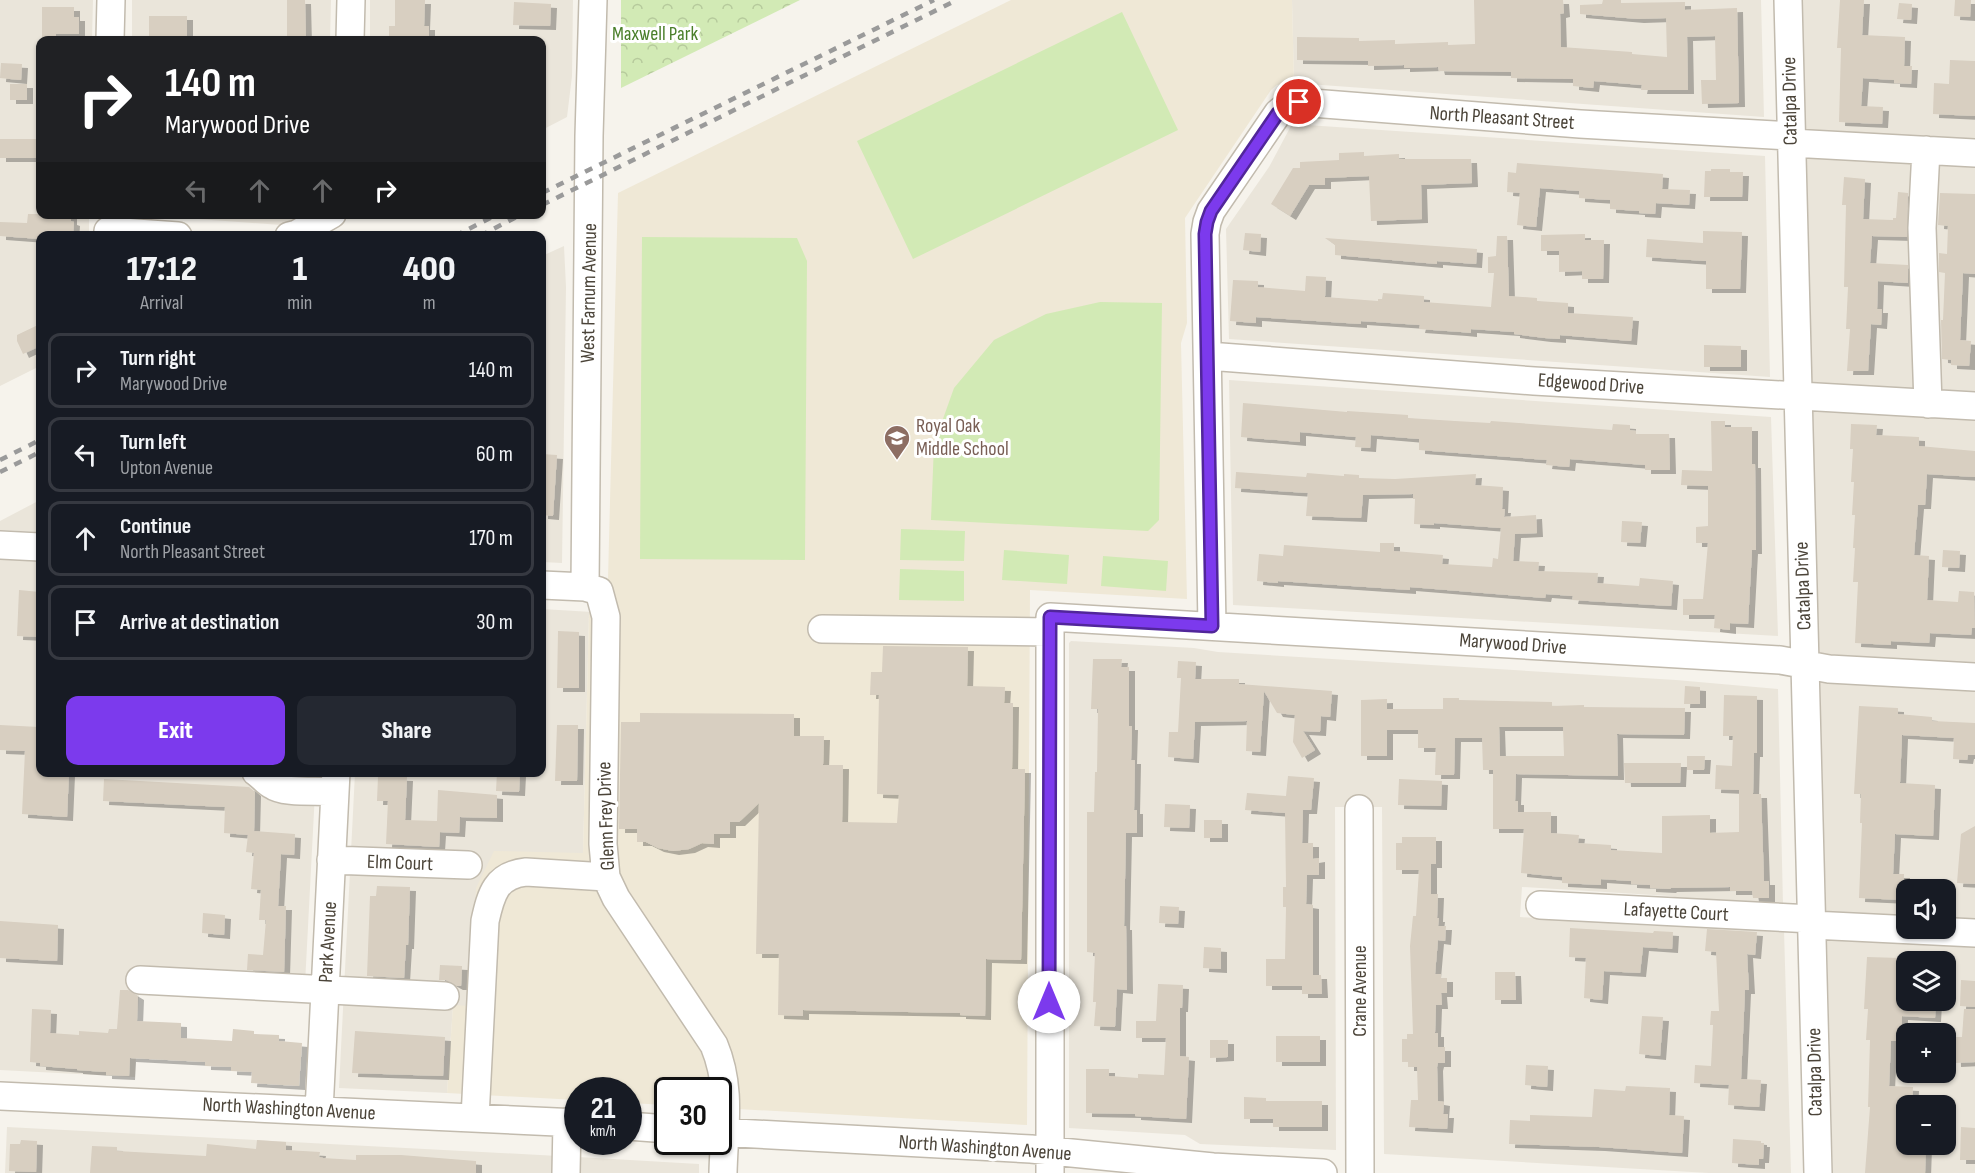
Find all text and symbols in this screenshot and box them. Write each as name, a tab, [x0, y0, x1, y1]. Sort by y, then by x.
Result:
park label: Maxwell Park	[612, 22, 698, 46]
street label: Catalpa Drive	[1777, 57, 1803, 145]
text: 140 m	[165, 58, 256, 109]
icon: right	[66, 60, 144, 138]
pin	[1273, 76, 1324, 127]
icon: arrive	[1282, 85, 1315, 118]
street label: North Pleasant Street	[1429, 101, 1575, 135]
text: Marywood Drive	[165, 109, 310, 141]
icon: left	[180, 174, 213, 207]
icon: ahead	[243, 174, 276, 207]
icon: ahead	[306, 174, 339, 207]
icon: right	[369, 174, 402, 207]
street label: West Farnum Avenue	[576, 223, 602, 363]
text: 17:12	[126, 248, 197, 291]
text: 1	[292, 248, 307, 291]
text: 400	[403, 248, 456, 291]
text: Arrival	[140, 291, 183, 315]
text: min	[287, 291, 312, 315]
text: m	[423, 291, 436, 315]
text: Turn right	[120, 345, 196, 372]
icon: right	[69, 354, 102, 387]
text: 140 m	[469, 357, 513, 384]
street label: Edgewood Drive	[1537, 368, 1645, 400]
text: Marywood Drive	[120, 372, 227, 396]
place label: Royal Oak Middle School	[916, 414, 1009, 461]
school or university icon: Royal Oak Middle School	[882, 423, 912, 461]
text: Turn left	[120, 429, 186, 456]
icon: left	[69, 438, 102, 471]
text: 60 m	[476, 441, 513, 468]
text: Upton Avenue	[120, 456, 213, 480]
text: Continue	[120, 513, 191, 540]
icon: ahead	[69, 522, 102, 555]
text: 170 m	[469, 525, 513, 552]
text: North Pleasant Street	[120, 540, 265, 564]
street label: Catalpa Drive	[1789, 541, 1817, 631]
icon: arrive	[69, 606, 102, 639]
text: Arrive at destination	[120, 609, 279, 636]
text: 30 m	[476, 609, 513, 636]
street label: Marywood Drive	[1459, 628, 1567, 660]
button: Exit	[66, 696, 285, 765]
button: Share	[297, 696, 516, 765]
street label: Glenn Frey Drive	[592, 761, 620, 871]
street label: Elm Court	[366, 850, 434, 876]
map controls	[1896, 879, 1956, 1155]
button: sound	[1896, 879, 1956, 939]
street label: Lafayette Court	[1623, 897, 1729, 927]
street label: Park Avenue	[314, 901, 342, 983]
street label: Crane Avenue	[1348, 945, 1372, 1037]
button: layers	[1896, 951, 1956, 1011]
position arrow	[1017, 970, 1081, 1034]
button: +	[1896, 1023, 1956, 1083]
street label: Catalpa Drive	[1802, 1028, 1828, 1116]
speed limit sign: 30	[654, 1077, 732, 1155]
text: 21	[591, 1091, 615, 1127]
street label: North Washington Avenue	[202, 1092, 376, 1126]
button: −	[1896, 1095, 1956, 1155]
text: km/h	[590, 1122, 616, 1141]
street label: North Washington Avenue	[898, 1130, 1072, 1166]

